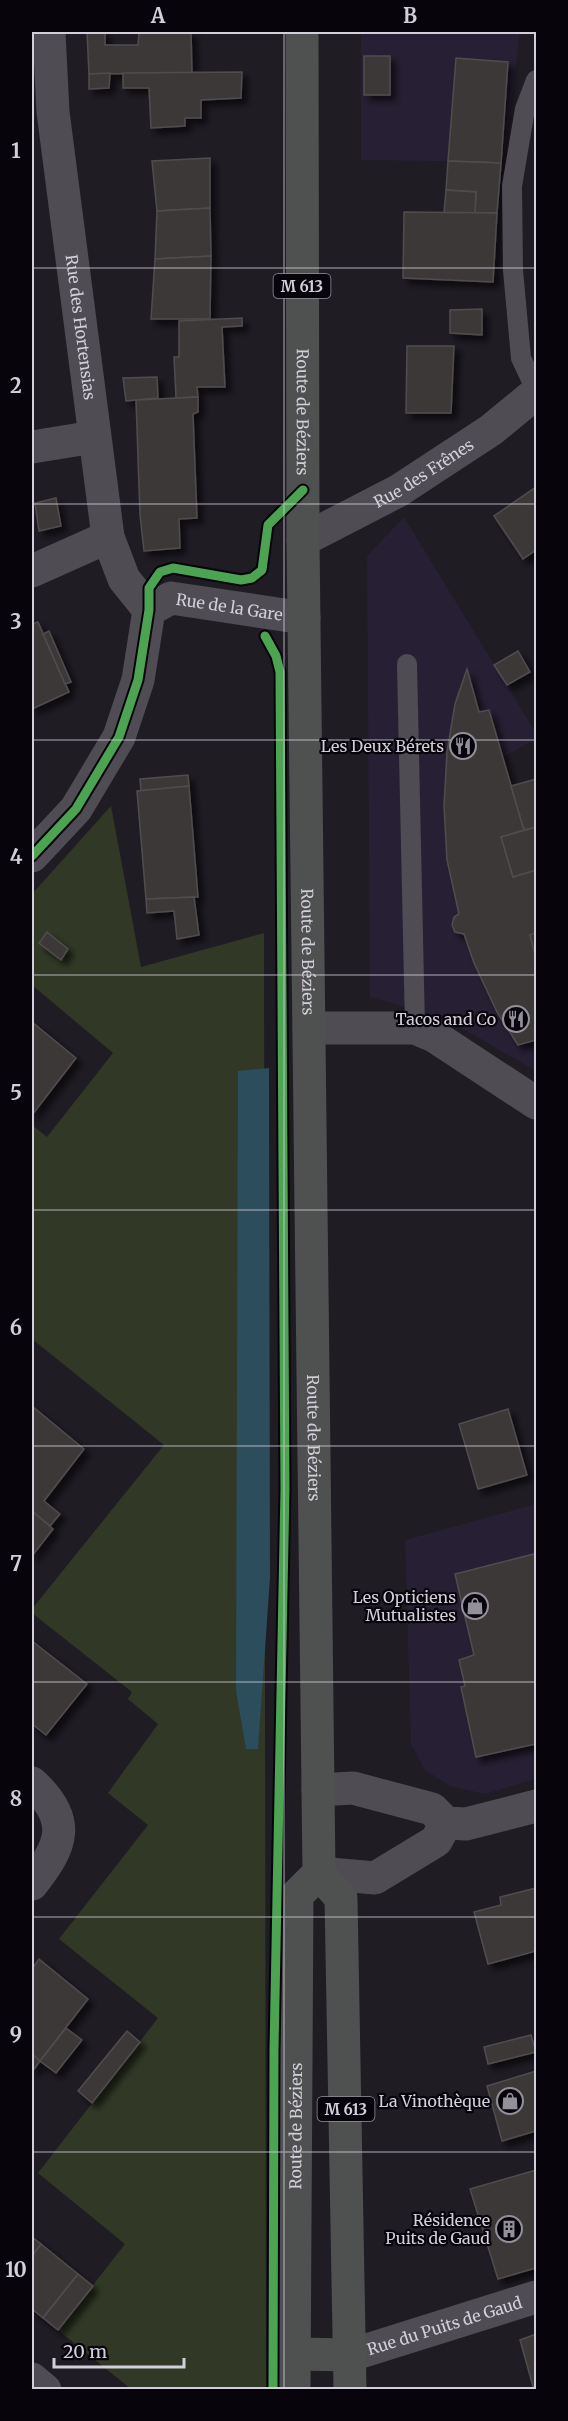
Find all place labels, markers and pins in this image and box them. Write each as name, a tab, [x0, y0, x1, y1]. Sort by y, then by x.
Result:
restaurant icon: Les Deux Bérets	[448, 731, 478, 761]
place label: Les Deux Bérets	[321, 736, 444, 756]
restaurant icon: Tacos and Co	[501, 1004, 531, 1034]
place label: Tacos and Co	[395, 1009, 496, 1029]
place label: Les Opticiens Mutualistes	[353, 1587, 456, 1625]
shop icon: Les Opticiens Mutualistes	[460, 1591, 490, 1621]
shop icon: La Vinothèque	[495, 2086, 525, 2116]
place label: La Vinothèque	[378, 2091, 490, 2111]
place label: Résidence Puits de Gaud	[385, 2210, 490, 2248]
building icon: Résidence Puits de Gaud	[494, 2214, 524, 2244]

